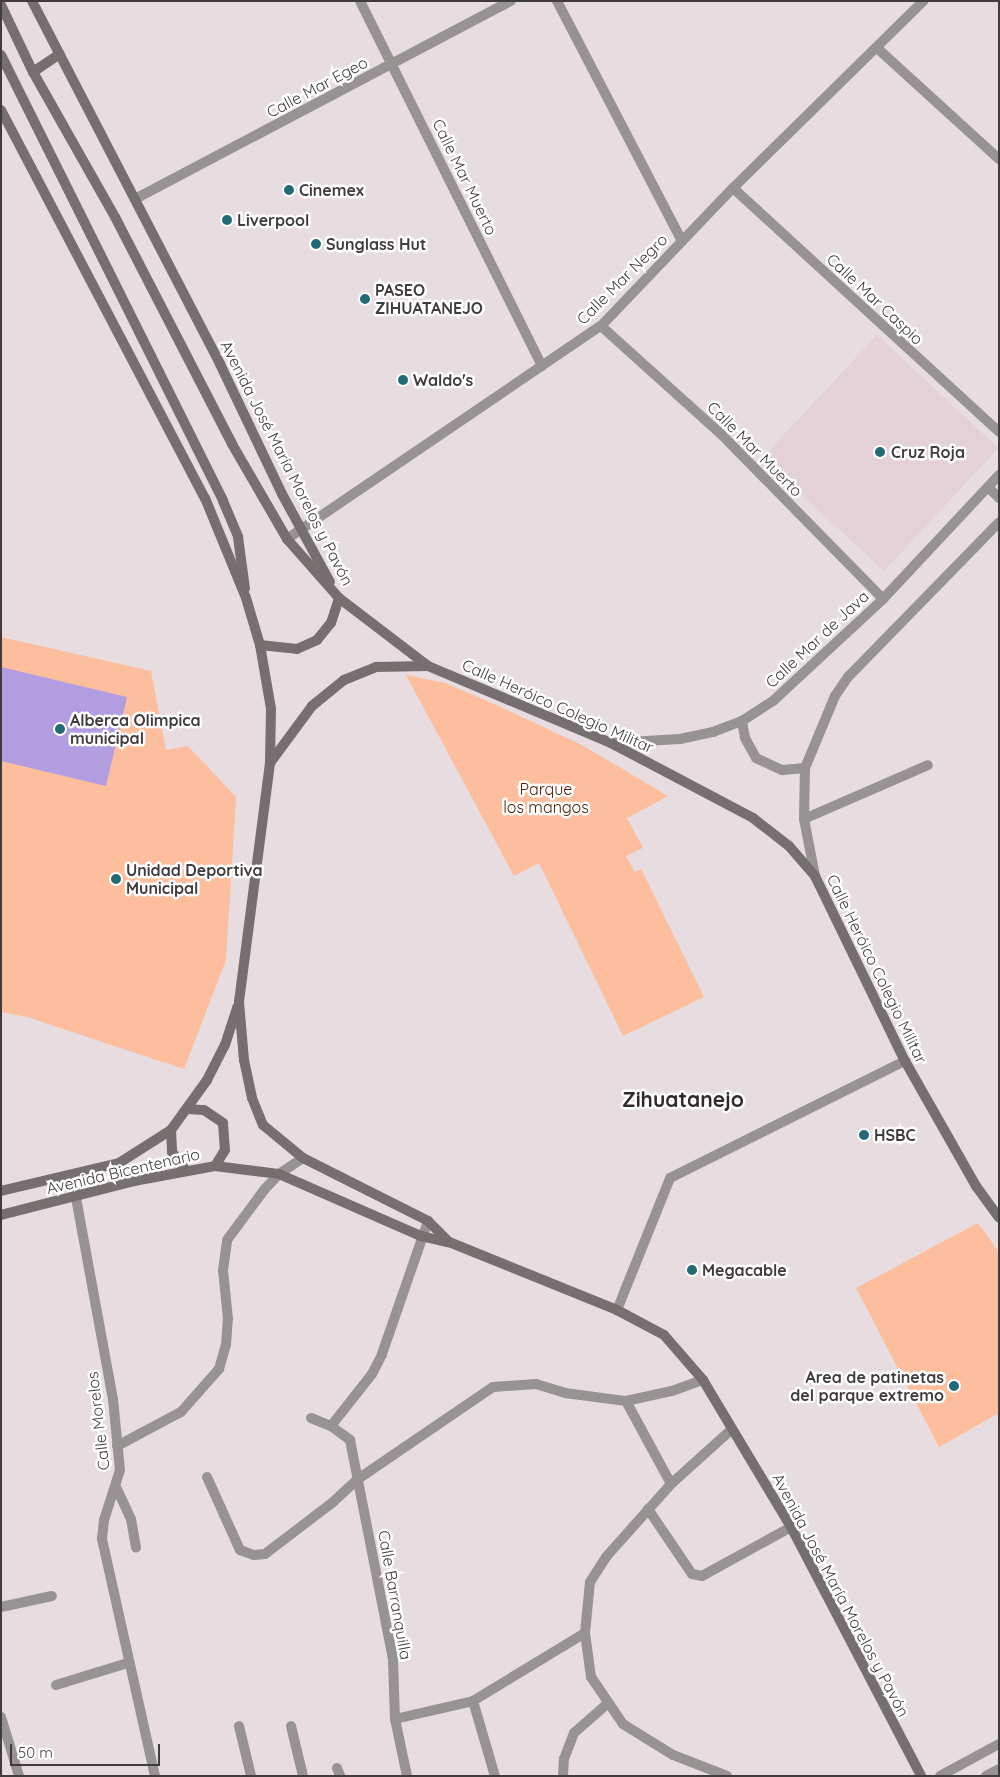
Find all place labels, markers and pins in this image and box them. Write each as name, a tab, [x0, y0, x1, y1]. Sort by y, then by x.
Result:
place label: Cinemex	[299, 180, 364, 200]
marker: Cinemex	[283, 184, 295, 196]
place label: Liverpool	[237, 210, 309, 230]
marker: Liverpool	[221, 214, 233, 226]
place label: Sunglass Hut	[326, 234, 426, 254]
marker: Sunglass Hut	[310, 238, 322, 250]
place label: PASEO ZIHUATANEJO	[375, 280, 483, 318]
marker: PASEO ZIHUATANEJO	[359, 293, 371, 305]
place label: Waldo's	[413, 370, 473, 390]
marker: Waldo's	[397, 374, 409, 386]
place label: Cruz Roja	[891, 442, 965, 462]
marker: Cruz Roja	[873, 445, 887, 459]
place label: Alberca Olimpica municipal	[70, 710, 201, 748]
marker: Alberca Olimpica municipal	[54, 723, 66, 735]
place label: Unidad Deportiva Municipal	[126, 860, 263, 898]
marker: Unidad Deportiva Municipal	[110, 873, 122, 885]
place label: HSBC	[874, 1125, 916, 1145]
marker: HSBC	[858, 1129, 870, 1141]
place label: Megacable	[702, 1260, 787, 1280]
marker: Megacable	[686, 1264, 698, 1276]
place label: Area de patinetas del parque extremo	[790, 1367, 944, 1405]
marker: Area de patinetas del parque extremo	[948, 1380, 960, 1392]

